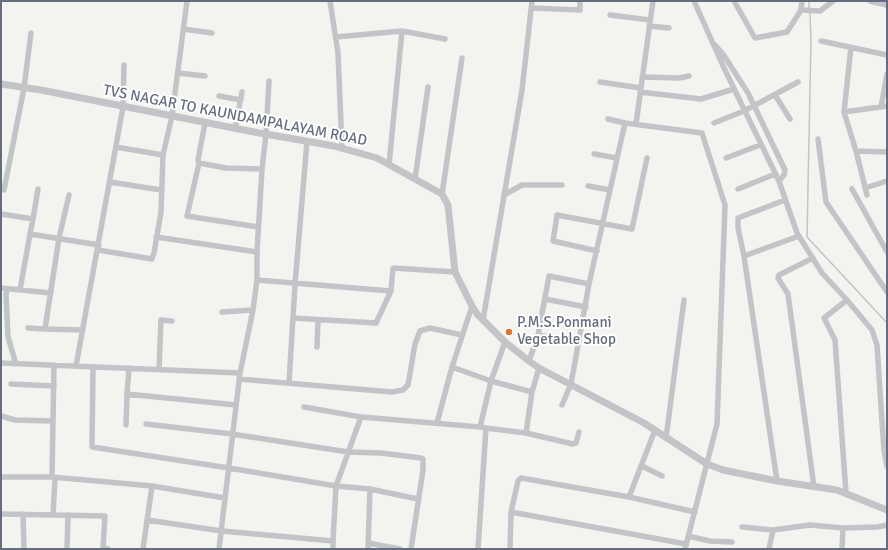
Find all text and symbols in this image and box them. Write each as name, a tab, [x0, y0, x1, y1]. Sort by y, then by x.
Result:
street label: TVS NAGAR TO KAUNDAMPALAYAM ROAD	[102, 82, 368, 150]
place label: P.M.S.Ponmani Vegetable Shop	[517, 314, 616, 349]
marker: P.M.S.Ponmani Vegetable Shop	[504, 327, 514, 337]

